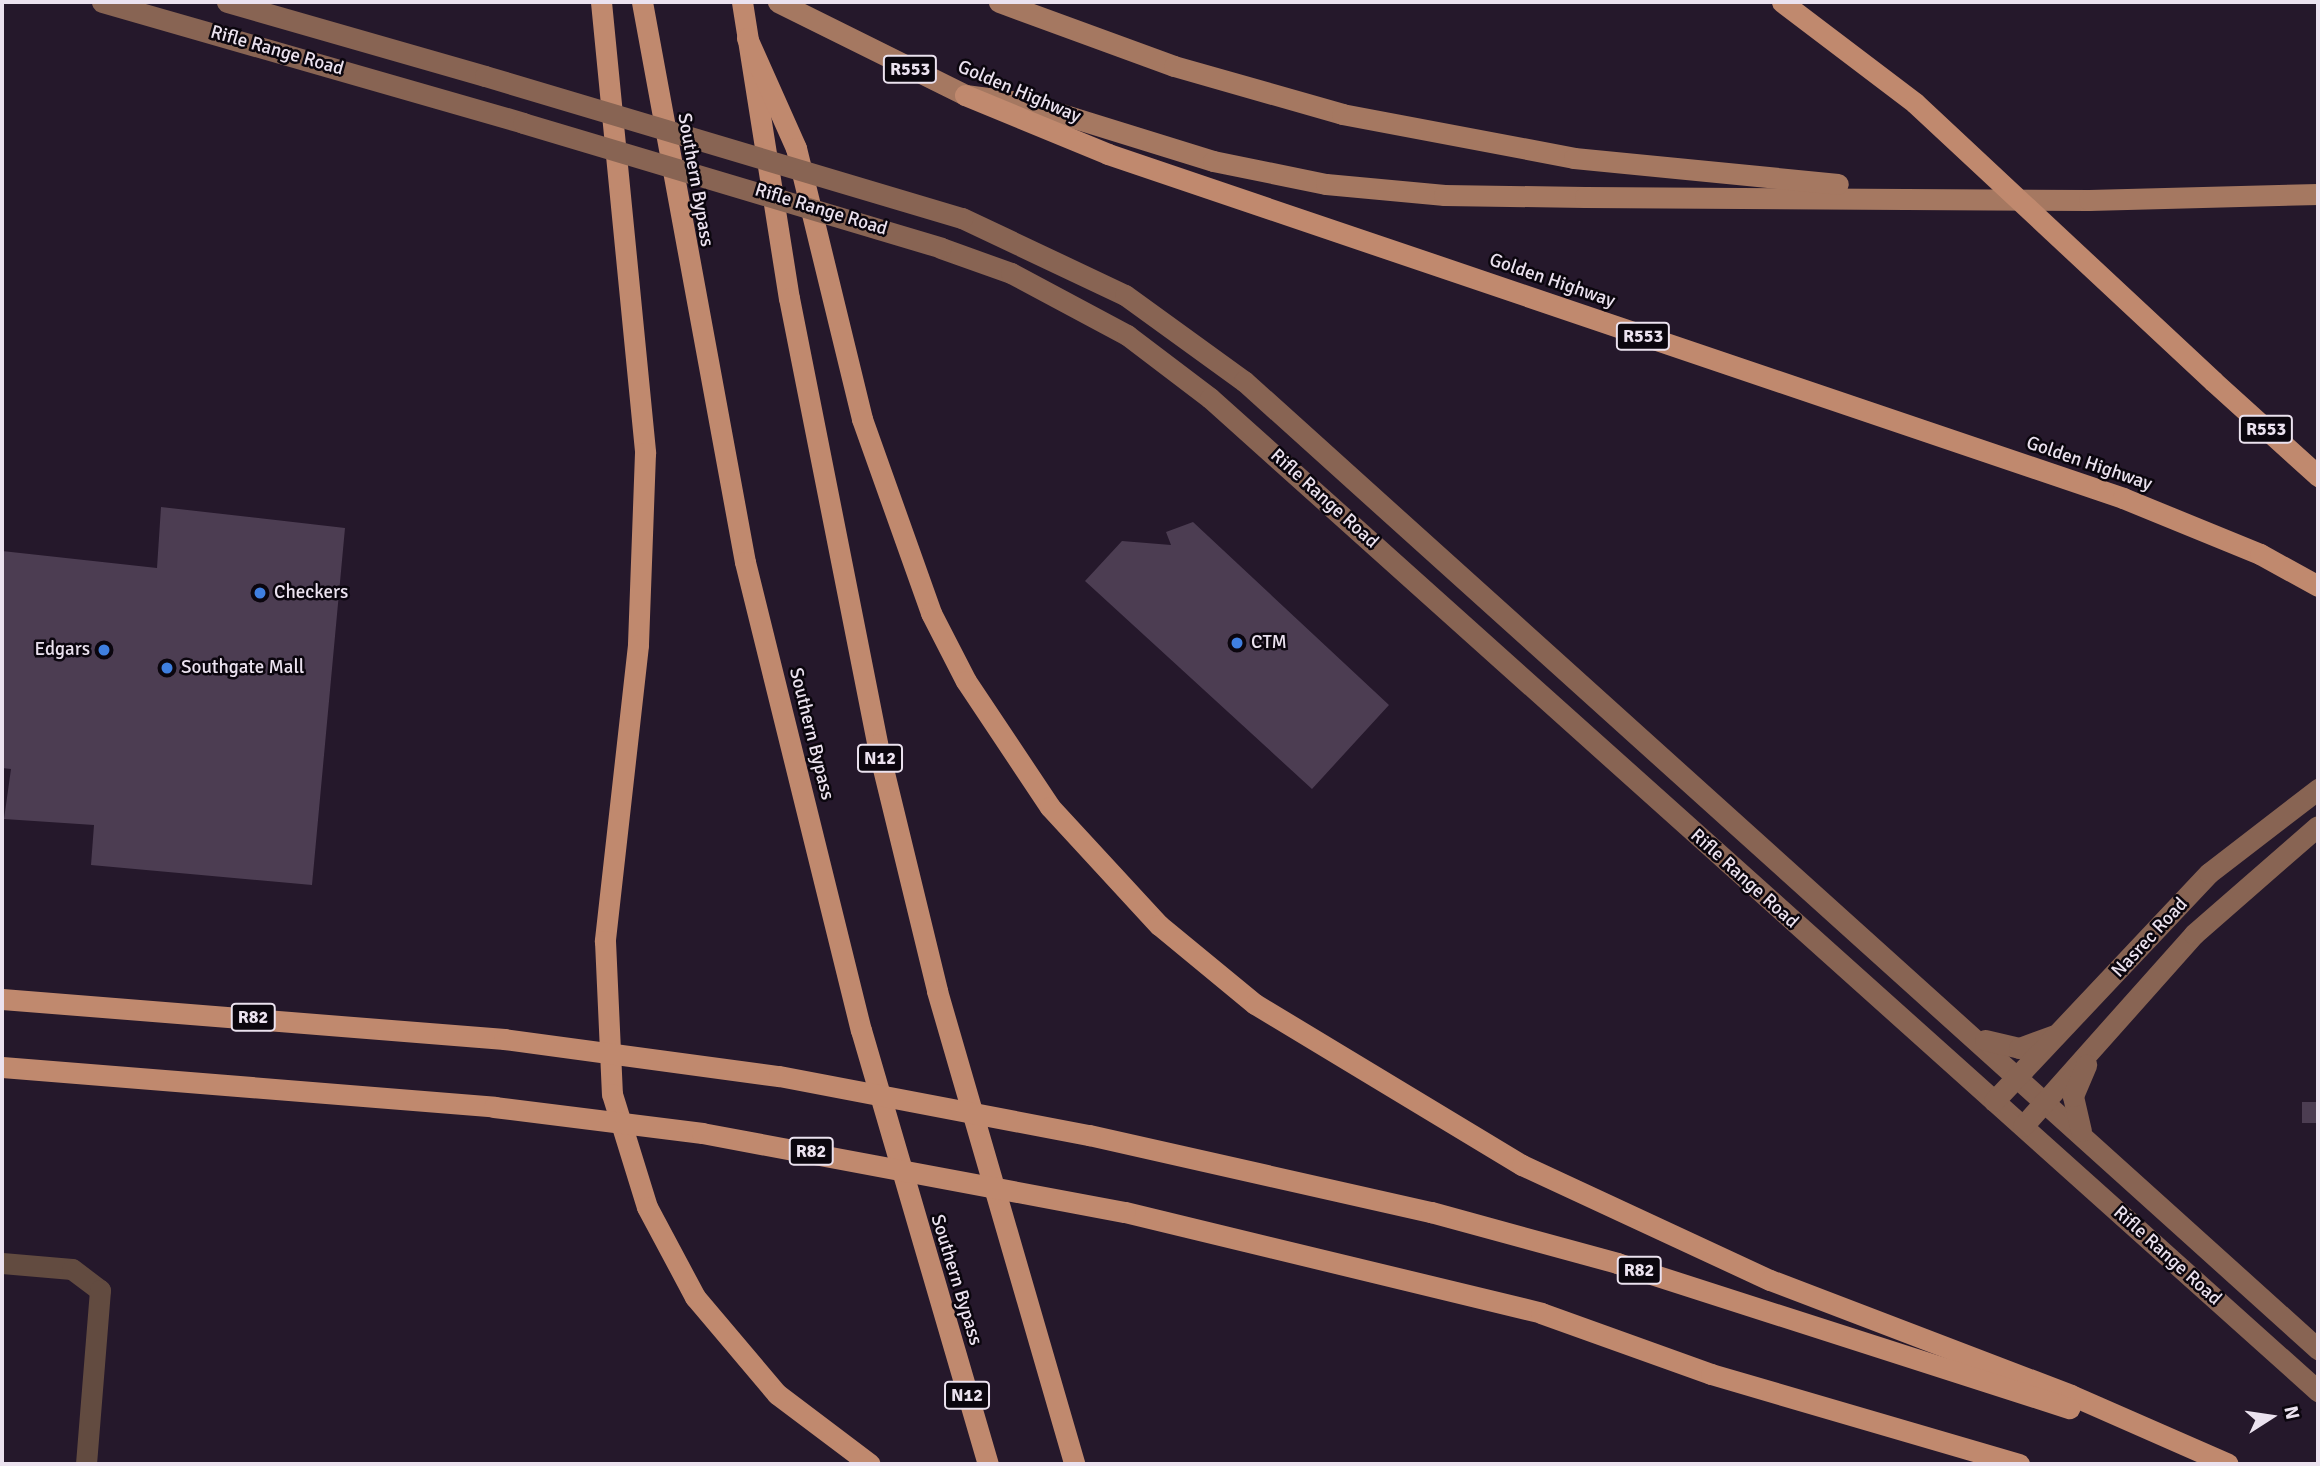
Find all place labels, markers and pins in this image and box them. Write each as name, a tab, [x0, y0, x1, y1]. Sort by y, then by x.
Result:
place label: Checkers	[274, 582, 348, 604]
marker: Checkers	[252, 585, 268, 601]
place label: CTM	[1251, 632, 1287, 654]
marker: CTM	[1229, 635, 1245, 651]
place label: Edgars	[34, 639, 90, 661]
marker: Edgars	[96, 642, 112, 658]
place label: Southgate Mall	[181, 657, 304, 679]
marker: Southgate Mall	[159, 660, 175, 676]

